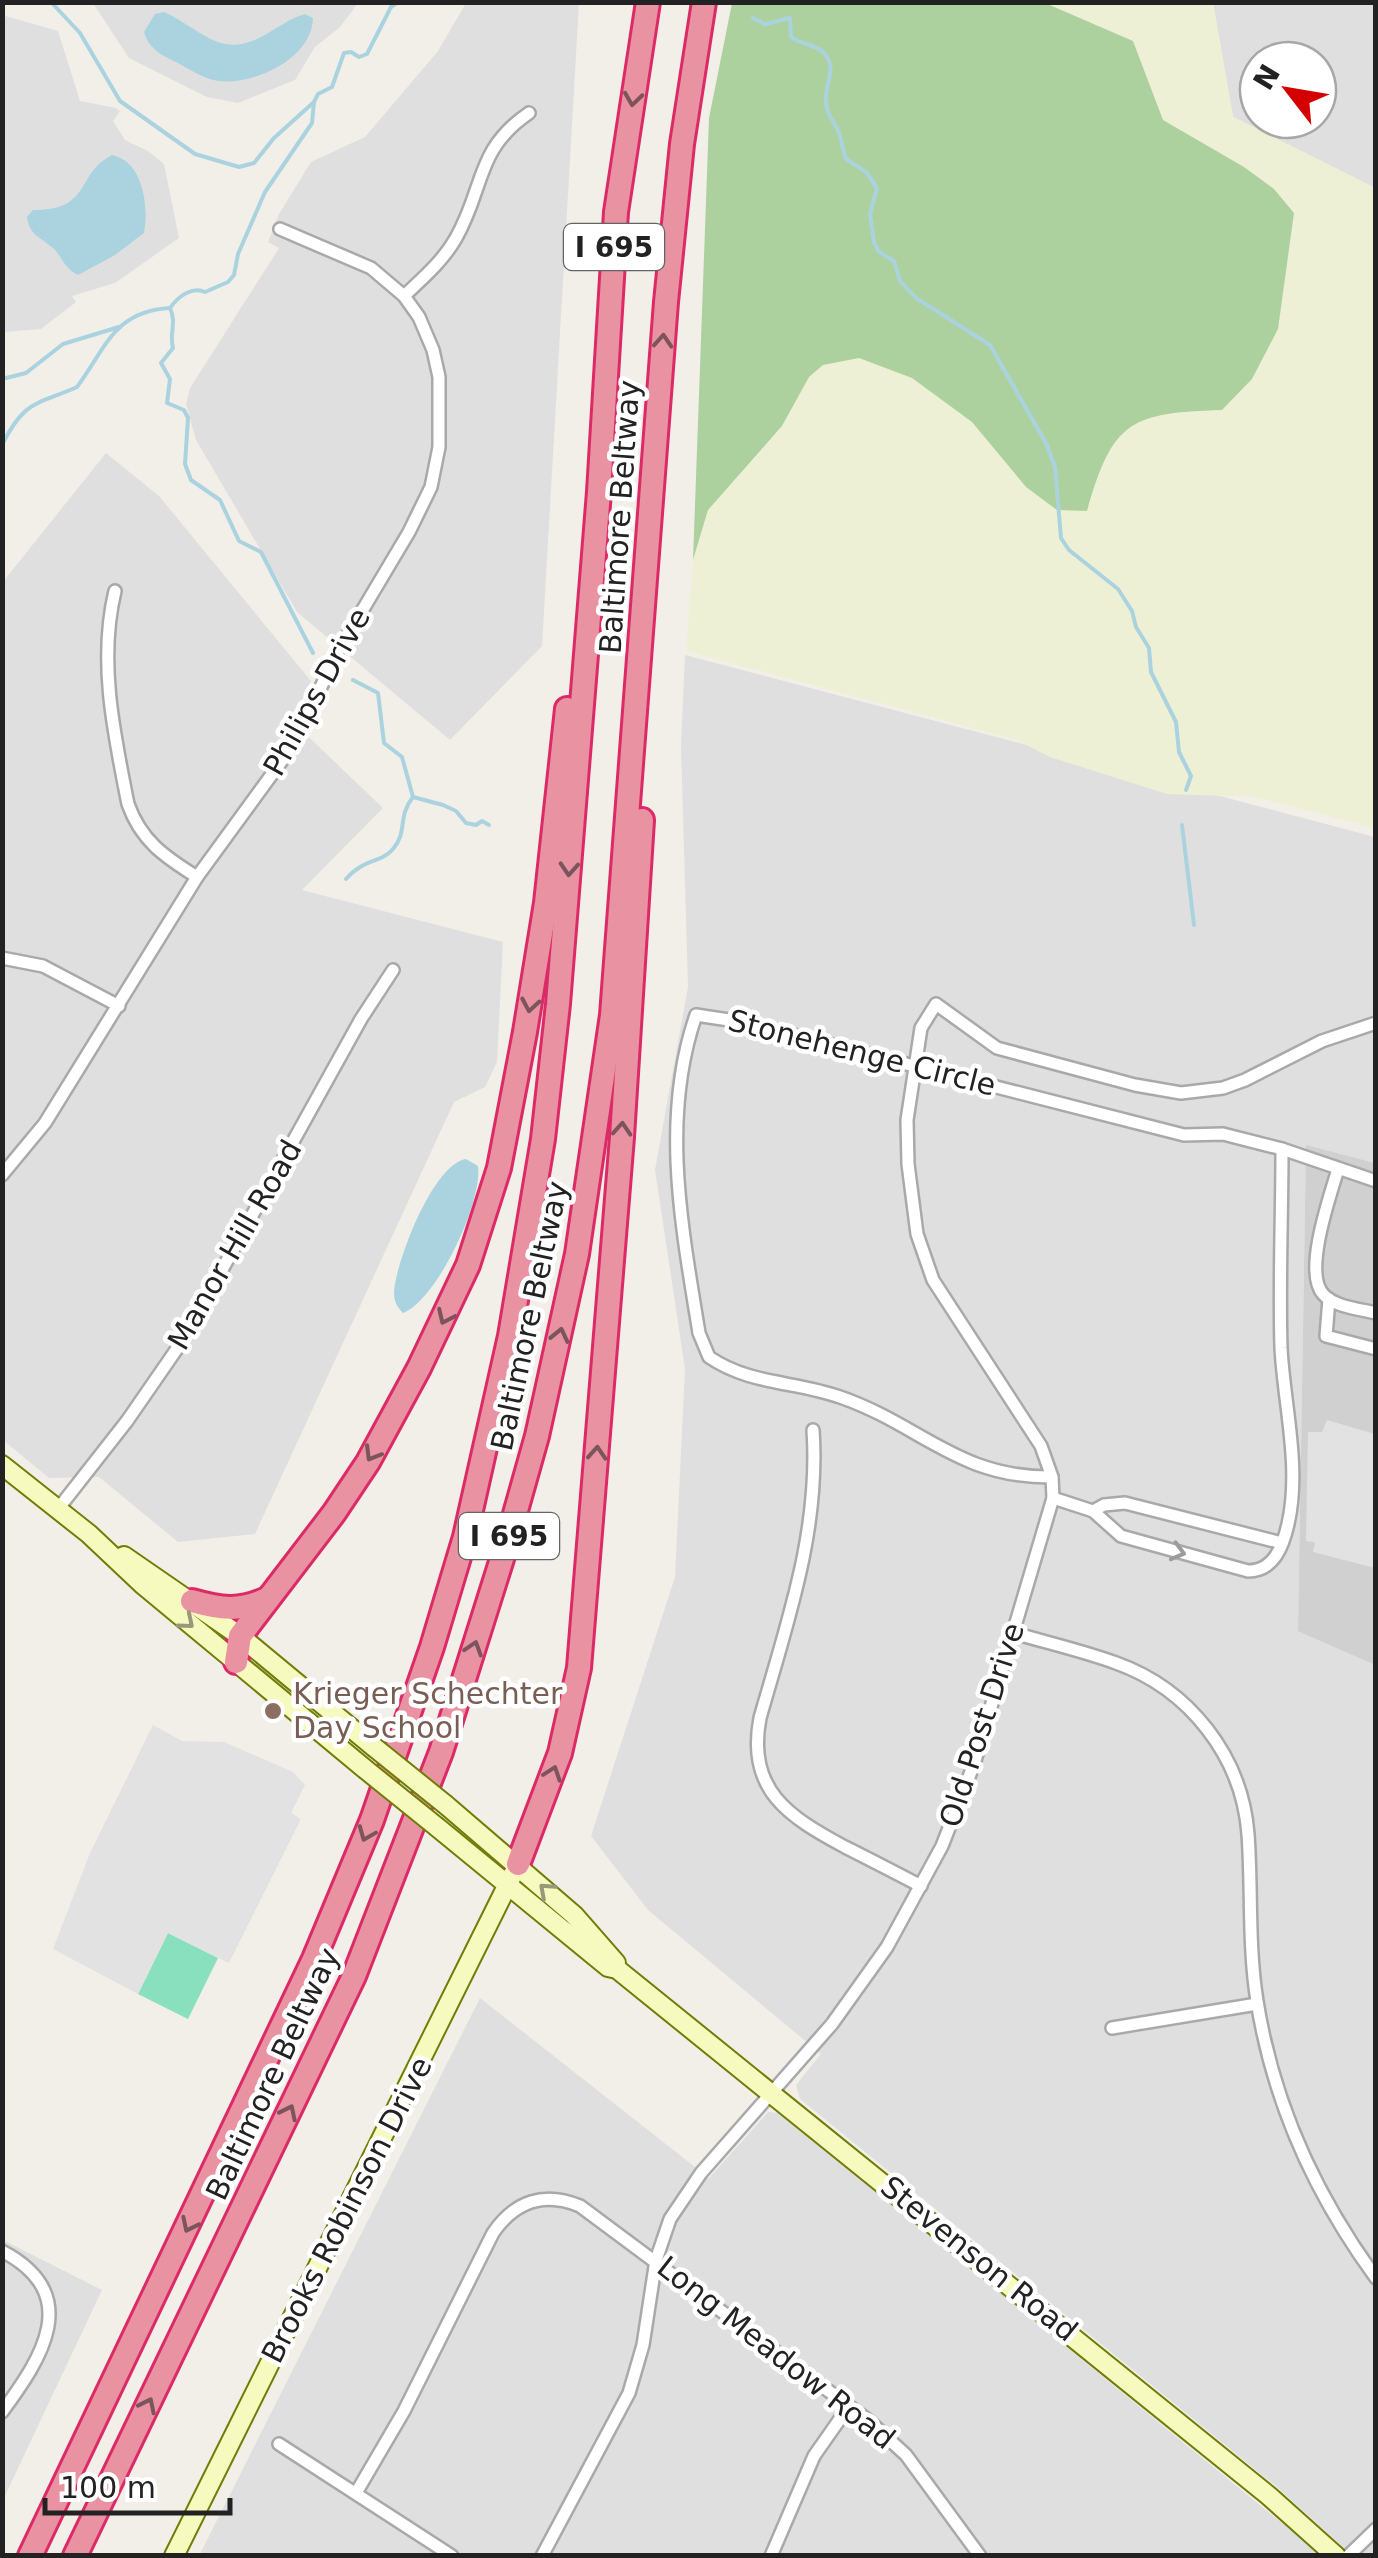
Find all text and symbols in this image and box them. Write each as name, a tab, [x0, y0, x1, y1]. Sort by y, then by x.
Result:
north arrow	[1238, 40, 1338, 140]
text: N	[1247, 59, 1287, 96]
one-way arrow	[623, 91, 644, 107]
road number: I 695	[564, 224, 664, 270]
one-way arrow	[652, 332, 673, 348]
street label: Baltimore Beltway	[592, 379, 647, 655]
street label: Philips Drive	[256, 602, 377, 782]
one-way arrow	[558, 861, 580, 877]
one-way arrow	[520, 997, 541, 1013]
street label: Stonehenge Circle	[725, 1002, 999, 1103]
one-way arrow	[611, 1120, 633, 1136]
street label: Manor Hill Road	[160, 1134, 309, 1356]
street label: Baltimore Beltway	[484, 1178, 575, 1454]
one-way arrow	[437, 1307, 457, 1325]
one-way arrow	[548, 1327, 569, 1344]
one-way arrow	[365, 1443, 384, 1461]
one-way arrow	[586, 1444, 607, 1460]
road number: I 695	[459, 1513, 559, 1559]
one-way arrow	[1169, 1540, 1187, 1561]
one-way arrow	[176, 1610, 194, 1628]
street label: Old Post Drive	[932, 1618, 1031, 1831]
one-way arrow	[462, 1640, 482, 1657]
place label: Krieger Schechter Day School	[293, 1676, 563, 1745]
marker: Krieger Schechter Day School	[262, 1700, 284, 1722]
one-way arrow	[541, 1766, 562, 1783]
one-way arrow	[358, 1823, 378, 1841]
one-way arrow	[539, 1883, 558, 1901]
street label: Baltimore Beltway	[199, 1942, 346, 2206]
street label: Brooks Robinson Drive	[254, 2051, 439, 2368]
one-way arrow	[277, 2104, 297, 2122]
street label: Stevenson Road	[874, 2169, 1084, 2348]
one-way arrow	[182, 2215, 202, 2233]
street label: Long Meadow Road	[651, 2249, 902, 2456]
one-way arrow	[136, 2397, 156, 2415]
scale bar	[45, 2453, 230, 2515]
text: 100 m	[60, 2470, 156, 2505]

